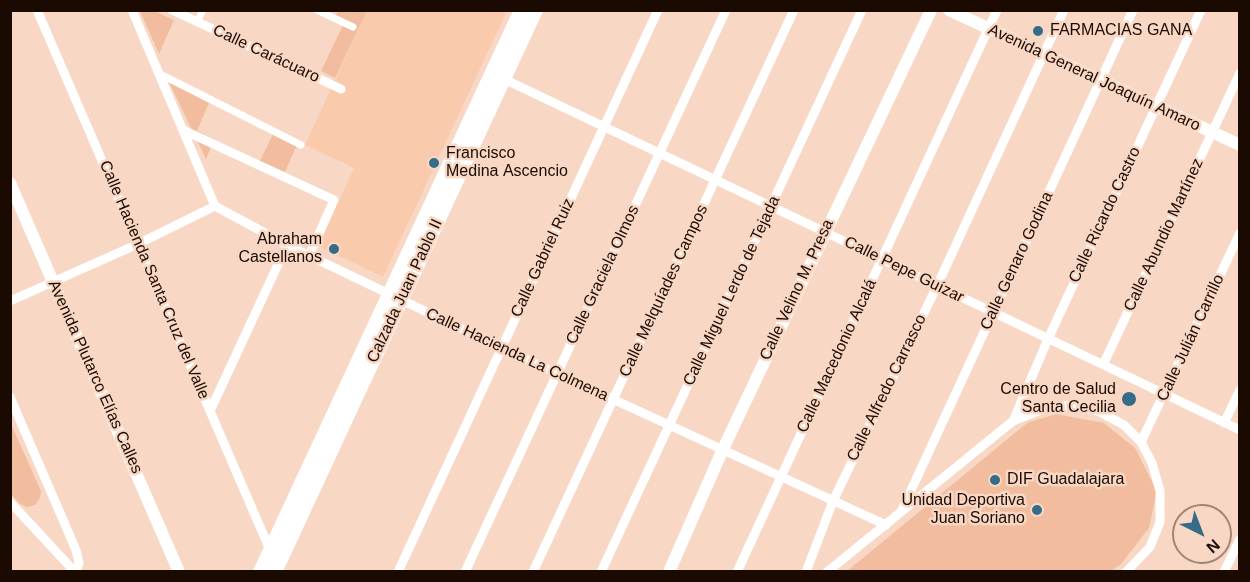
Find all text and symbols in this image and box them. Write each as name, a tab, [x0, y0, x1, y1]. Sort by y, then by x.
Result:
street label: Avenida General Joaquín Amaro	[985, 20, 1203, 136]
street label: Calle Carácuaro	[210, 21, 322, 87]
place label: FARMACIAS GANA	[1050, 21, 1192, 41]
marker: FARMACIAS GANA	[1031, 24, 1045, 38]
place label: Francisco Medina Ascencio	[446, 144, 568, 182]
street label: Calle Ricardo Castro	[1065, 144, 1145, 286]
marker: Francisco Medina Ascencio	[427, 156, 441, 170]
street label: Calle Abundio Martínez	[1120, 156, 1208, 314]
street label: Calle Hacienda Santa Cruz del Valle	[95, 158, 213, 402]
street label: Calle Genaro Godina	[977, 189, 1057, 333]
street label: Calle Miguel Lerdo de Tejada	[680, 193, 784, 389]
street label: Calle Gabriel Ruiz	[507, 196, 579, 320]
street label: Calle Graciela Olmos	[562, 202, 644, 348]
street label: Calle Melquíades Campos	[616, 202, 712, 380]
street label: Calzada Juan Pablo II	[363, 216, 447, 366]
street label: Calle Velino M. Presa	[756, 217, 838, 363]
place label: Abraham Castellanos	[238, 230, 322, 268]
street label: Calle Pepe Guízar	[841, 233, 967, 307]
marker: Abraham Castellanos	[327, 242, 341, 256]
street label: Calle Julián Carrillo	[1153, 271, 1229, 405]
street label: Calle Macedonio Alcalá	[793, 276, 881, 436]
street label: Avenida Plutarco Elías Calles	[44, 277, 146, 477]
street label: Calle Hacienda La Colmena	[423, 304, 611, 406]
street label: Calle Alfredo Carrasco	[843, 311, 931, 465]
place label: Centro de Salud Santa Cecilia	[1000, 380, 1116, 418]
marker: Centro de Salud Santa Cecilia	[1120, 390, 1138, 408]
place label: DIF Guadalajara	[1007, 470, 1124, 490]
marker: DIF Guadalajara	[988, 473, 1002, 487]
place label: Unidad Deportiva Juan Soriano	[901, 491, 1025, 529]
marker: Unidad Deportiva Juan Soriano	[1030, 503, 1044, 517]
north arrow	[1172, 504, 1232, 564]
text: N	[1203, 536, 1223, 556]

